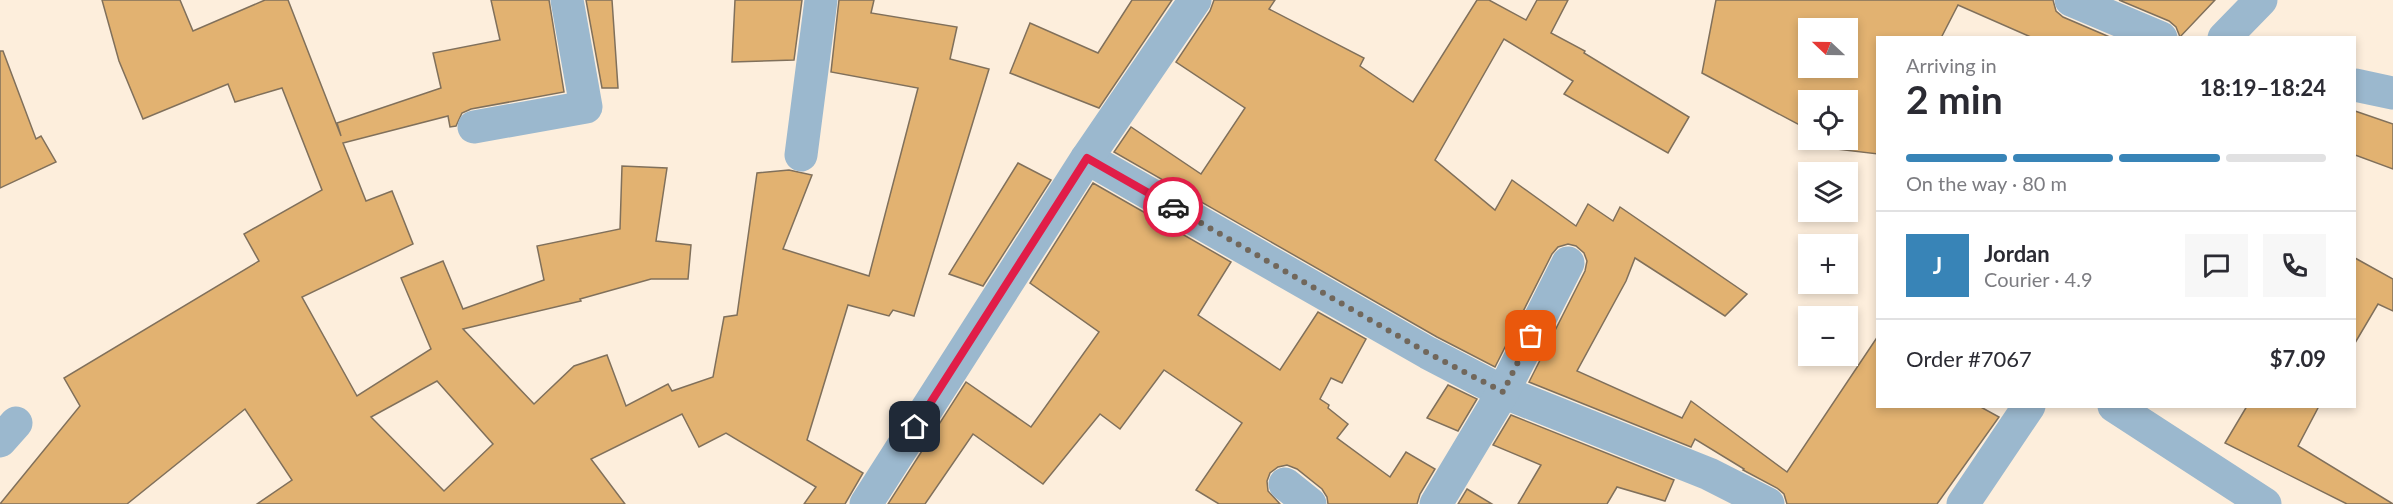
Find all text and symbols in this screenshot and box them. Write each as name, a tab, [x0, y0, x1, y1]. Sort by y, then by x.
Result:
north arrow	[1798, 18, 1858, 78]
map controls	[1798, 18, 1858, 366]
text: Arriving in	[1906, 53, 1997, 77]
text: 18:19–18:24	[2200, 74, 2326, 101]
text: 2 min	[1906, 76, 2003, 122]
button: locate	[1798, 90, 1858, 150]
button: layers	[1798, 162, 1858, 222]
text: On the way · 80 m	[1906, 171, 2067, 195]
courier	[1143, 177, 1203, 237]
icon: car	[1157, 191, 1190, 224]
button: +	[1798, 234, 1858, 294]
button: chat	[2185, 234, 2248, 297]
button: phone	[2263, 234, 2326, 297]
text: Jordan	[1984, 240, 2050, 267]
text: J	[1933, 252, 1942, 279]
text: Courier · 4.9	[1984, 267, 2093, 291]
button: −	[1798, 306, 1858, 366]
pin	[1505, 310, 1556, 361]
icon: bag	[1514, 319, 1547, 352]
text: Order #7067	[1906, 345, 2032, 372]
text: $7.09	[2270, 345, 2326, 372]
pin	[889, 401, 940, 452]
icon: home	[898, 410, 931, 443]

